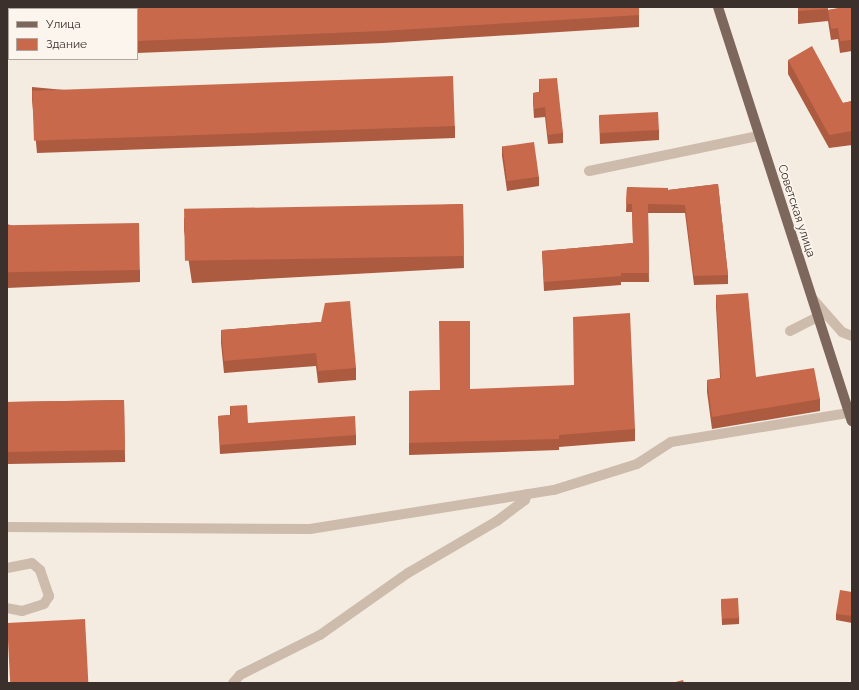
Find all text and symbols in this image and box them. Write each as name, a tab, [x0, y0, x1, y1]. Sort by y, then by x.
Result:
legend	[8, 8, 138, 60]
text: Улица	[46, 17, 81, 31]
text: Здание	[46, 37, 87, 51]
street label: Советская улица	[774, 163, 818, 259]

